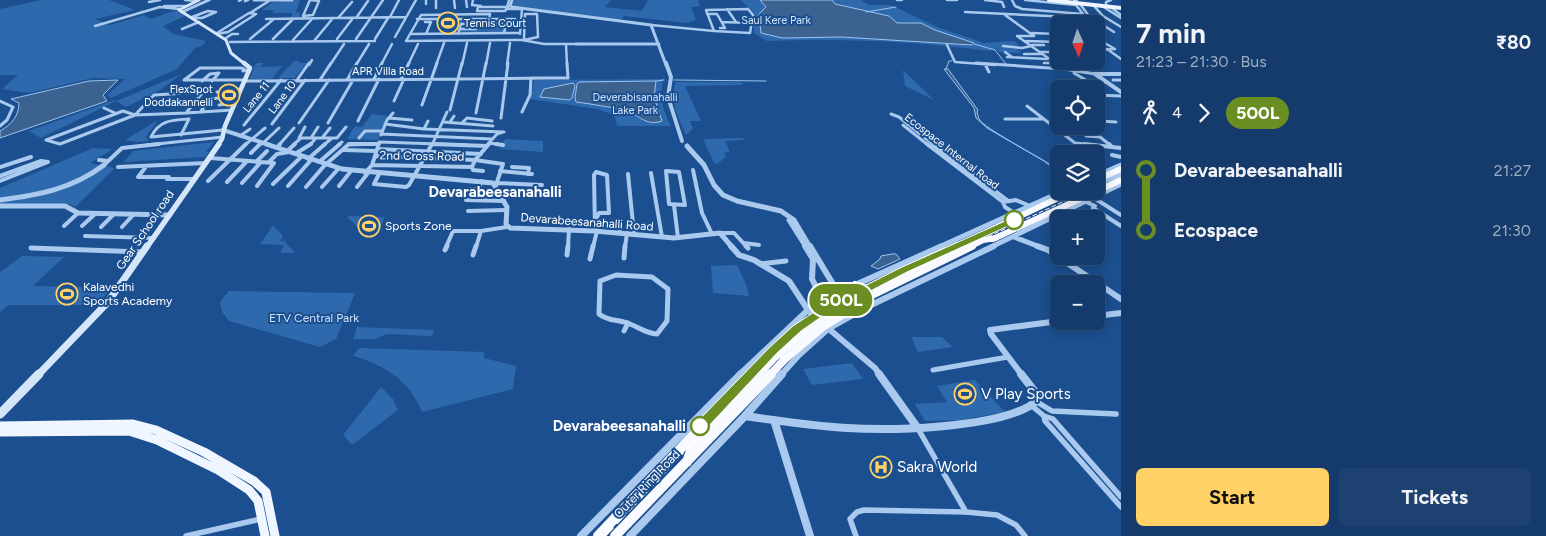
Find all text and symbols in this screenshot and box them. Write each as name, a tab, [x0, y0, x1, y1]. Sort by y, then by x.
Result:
sports icon: Tennis Court	[436, 11, 460, 35]
park label: Saul Kere Park	[741, 14, 811, 27]
north arrow	[1050, 15, 1105, 70]
map controls	[1050, 15, 1105, 330]
text: 7 min	[1136, 16, 1206, 50]
place label: Tennis Court	[464, 17, 526, 30]
text: ₹80	[1496, 31, 1531, 54]
text: 21:23 – 21:30 · Bus	[1136, 52, 1267, 71]
street label: APR Villa Road	[352, 65, 424, 78]
street label: Lane 10	[266, 78, 299, 116]
street label: Lane 11	[240, 80, 273, 115]
button: locate	[1050, 80, 1105, 135]
place label: FlexSpot Doddakannelli	[144, 83, 213, 109]
sports icon: FlexSpot Doddakannelli	[217, 83, 241, 107]
park label: Deverabisanahalli Lake Park	[593, 91, 677, 117]
icon: walk	[1136, 99, 1164, 127]
icon: forward	[1190, 99, 1218, 127]
text: 500L	[1236, 102, 1279, 124]
text: 4	[1172, 103, 1182, 122]
street label: Ecospace Internal Road	[902, 111, 1001, 192]
button: layers	[1050, 145, 1105, 200]
street label: 2nd Cross Road	[379, 148, 465, 164]
text: Devarabeesanahalli	[1174, 159, 1343, 182]
text: 21:27	[1494, 161, 1531, 180]
district label: Devarabeesanahalli	[428, 183, 562, 201]
street label: Gear School road	[113, 188, 177, 272]
street label: Devarabeesanahalli Road	[520, 210, 654, 234]
unlabelled marker	[1004, 210, 1024, 230]
button: +	[1050, 210, 1105, 265]
sports icon: Sports Zone	[357, 214, 381, 238]
place label: Sports Zone	[385, 219, 452, 233]
text: Ecospace	[1174, 219, 1258, 242]
text: 21:30	[1492, 221, 1531, 240]
button: −	[1050, 275, 1105, 330]
place label: Kalavedhi Sports Academy	[83, 280, 173, 308]
sports icon: Kalavedhi Sports Academy	[55, 282, 79, 306]
line badge: 500L	[806, 284, 876, 316]
text: 500L	[819, 289, 863, 311]
park label: ETV Central Park	[269, 311, 359, 325]
sports icon: V Play Sports	[953, 382, 977, 406]
place label: V Play Sports	[981, 385, 1071, 403]
marker: Devarabeesanahalli	[690, 416, 710, 436]
place label: Devarabeesanahalli	[553, 417, 686, 435]
street label: Outer Ring Road	[611, 447, 683, 521]
hospital icon: Sakra World	[869, 455, 893, 479]
place label: Sakra World	[897, 458, 977, 476]
button: Start	[1136, 468, 1329, 526]
button: Tickets	[1339, 468, 1531, 526]

